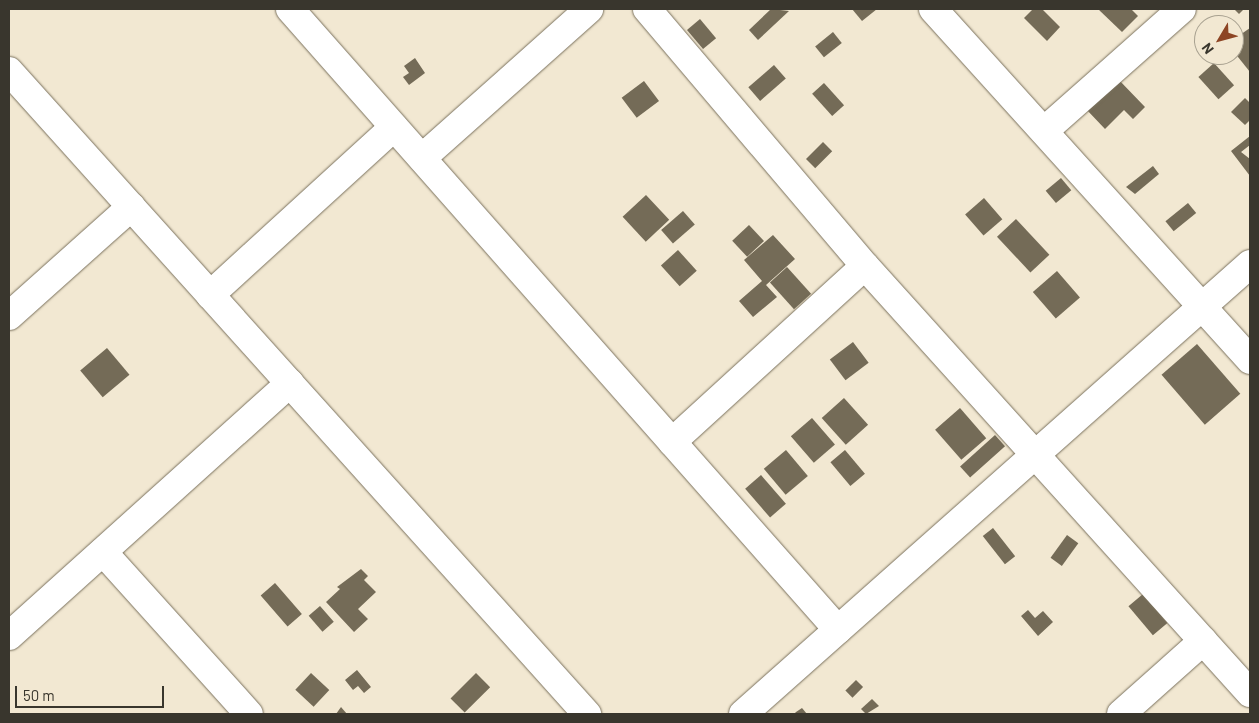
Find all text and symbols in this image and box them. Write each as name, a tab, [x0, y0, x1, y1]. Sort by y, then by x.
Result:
north arrow	[1194, 15, 1244, 65]
text: N	[1198, 40, 1217, 58]
scale bar	[18, 676, 166, 708]
text: 50 m	[23, 686, 55, 704]

